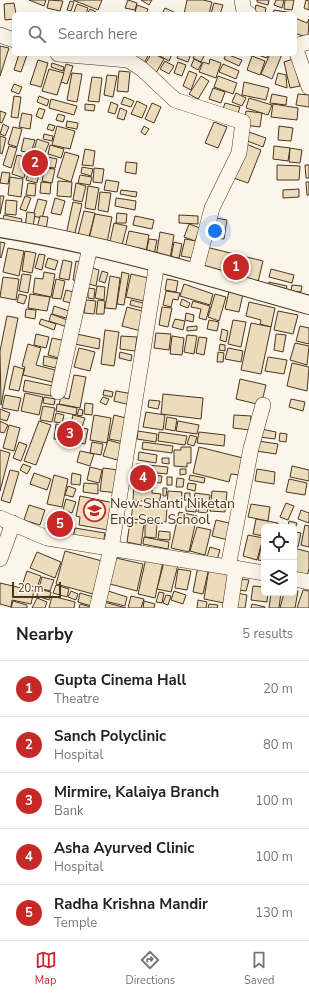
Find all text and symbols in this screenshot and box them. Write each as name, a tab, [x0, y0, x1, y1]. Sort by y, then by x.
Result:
search box	[12, 12, 297, 56]
icon: search	[26, 23, 48, 45]
text: Search here	[58, 24, 138, 44]
pin: 2	[22, 148, 48, 178]
your location	[205, 221, 225, 241]
pin: 1	[223, 252, 249, 282]
pin: 3	[57, 419, 83, 449]
pin: 4	[130, 463, 156, 493]
place label: New Shanti Niketan Eng Sec. School	[110, 494, 235, 529]
school or university icon: New Shanti Niketan Eng Sec. School	[82, 498, 108, 524]
pin: 5	[47, 509, 73, 539]
map controls	[261, 524, 297, 596]
button: locate	[261, 524, 297, 560]
button: layers	[261, 560, 297, 596]
scale bar	[12, 580, 61, 599]
text: 20 m	[18, 581, 43, 596]
text: Nearby	[16, 623, 73, 646]
text: 5 results	[242, 625, 293, 643]
text: Gupta Cinema Hall	[54, 670, 186, 690]
text: 1	[25, 680, 33, 698]
text: 20 m	[263, 680, 293, 698]
text: Theatre	[54, 690, 99, 708]
text: Sanch Polyclinic	[54, 726, 166, 746]
text: 2	[25, 736, 33, 754]
text: 80 m	[263, 736, 293, 754]
text: Hospital	[54, 746, 103, 764]
text: Mirmire, Kalaiya Branch	[54, 782, 219, 802]
text: 3	[25, 792, 33, 810]
text: 100 m	[255, 792, 293, 810]
text: Bank	[54, 802, 84, 820]
text: Asha Ayurved Clinic	[54, 838, 194, 858]
text: 4	[25, 848, 33, 866]
text: 100 m	[255, 848, 293, 866]
text: Hospital	[54, 858, 103, 876]
text: Radha Krishna Mandir	[54, 894, 208, 914]
text: 5	[25, 904, 33, 922]
text: 130 m	[255, 904, 293, 922]
text: Temple	[54, 914, 97, 932]
tab: Map	[35, 949, 57, 988]
tab: Directions	[126, 949, 175, 988]
tab: Saved	[244, 949, 274, 988]

